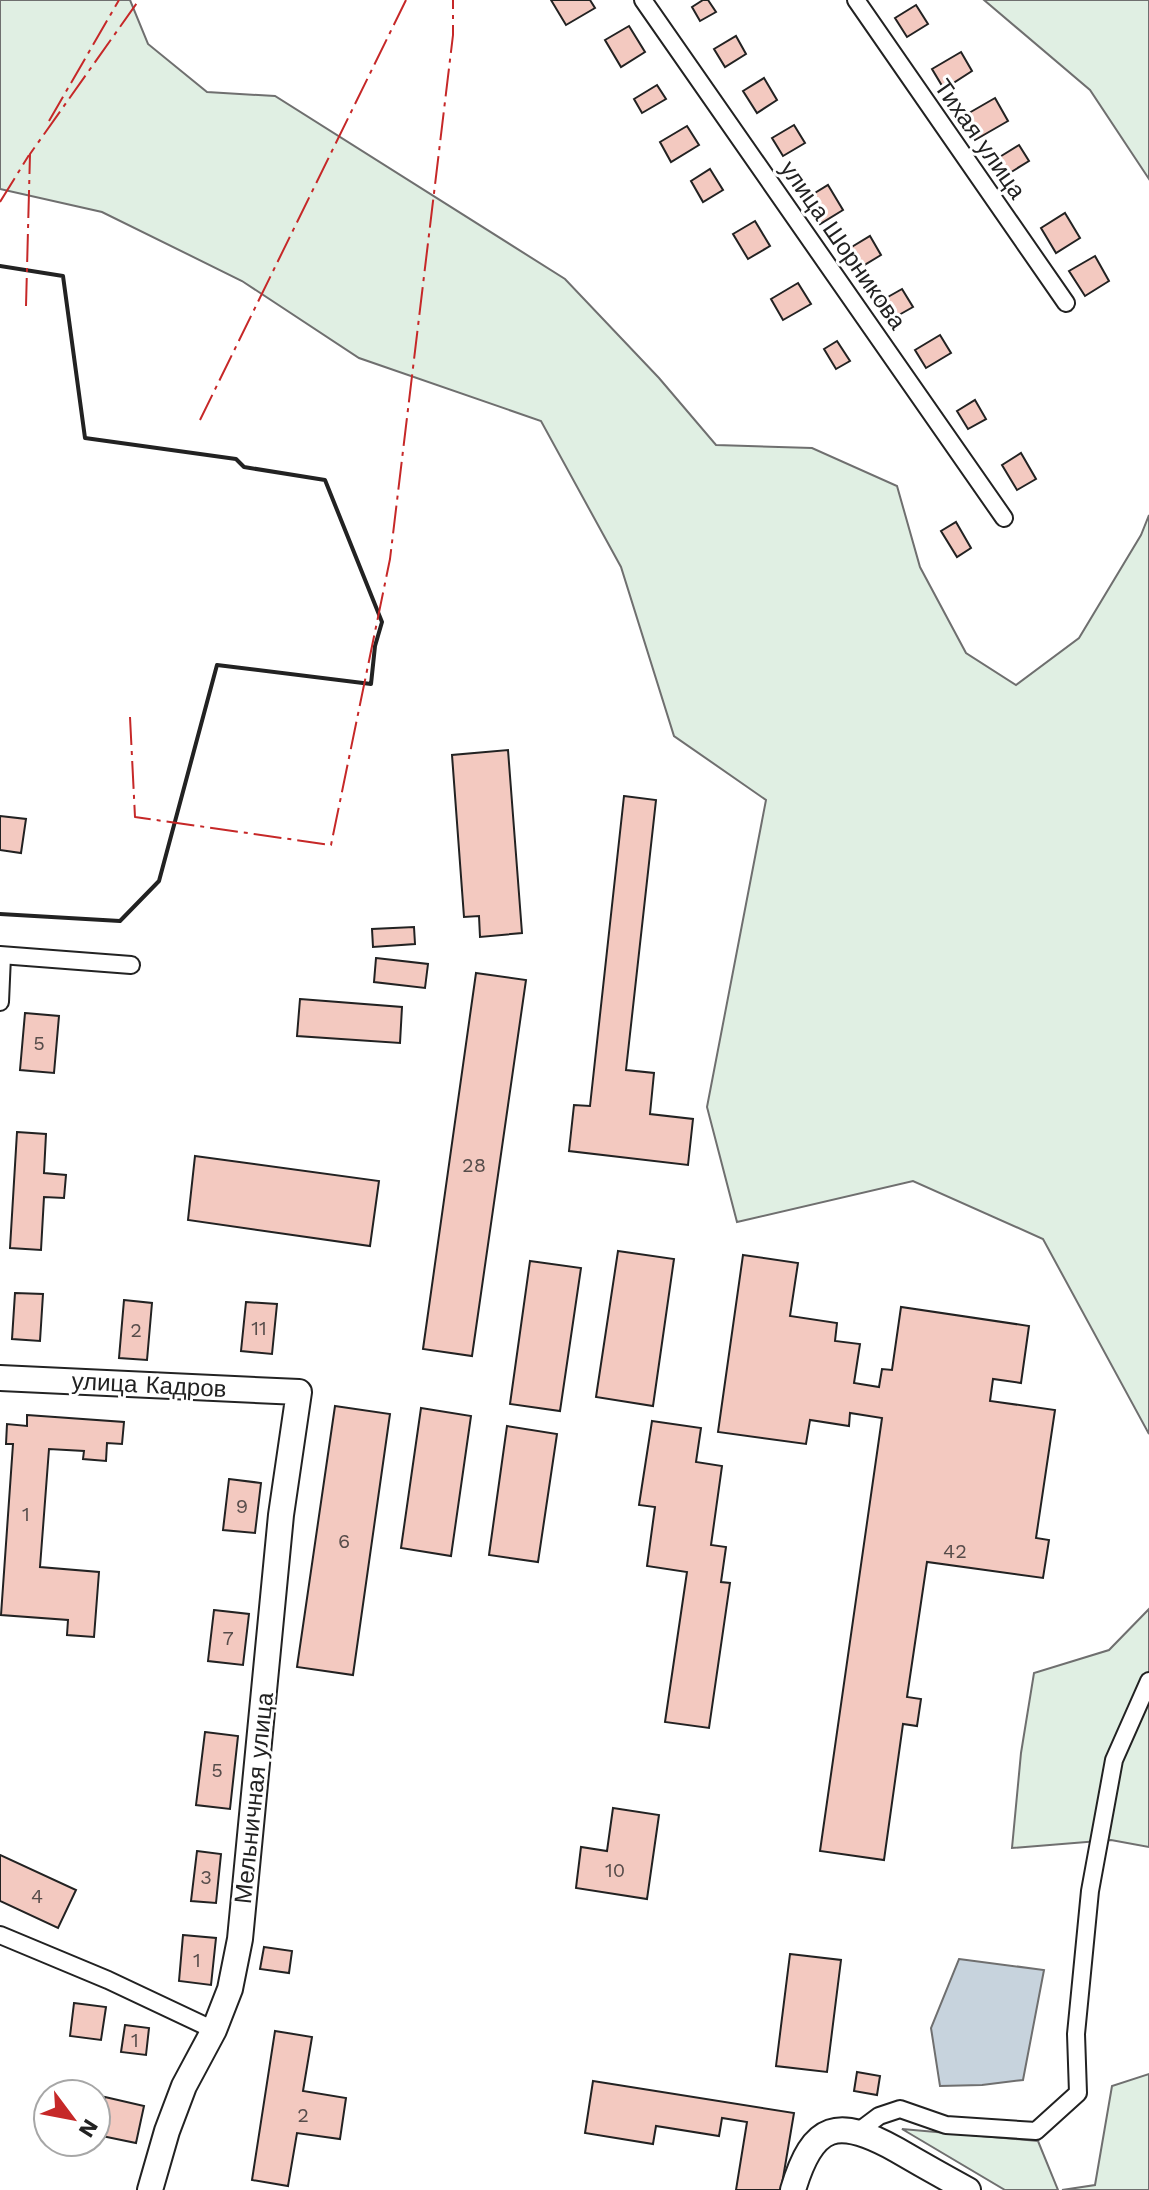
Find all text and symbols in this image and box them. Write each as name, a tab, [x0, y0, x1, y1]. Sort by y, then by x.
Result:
street label: Тихая улица	[929, 74, 1032, 205]
street label: улица Шорникова	[774, 155, 912, 335]
house number: 5	[33, 1031, 45, 1055]
house number: 28	[462, 1153, 486, 1177]
house number: 11	[251, 1316, 267, 1340]
house number: 2	[130, 1318, 142, 1342]
street label: улица Кадров	[71, 1367, 227, 1403]
house number: 9	[236, 1494, 248, 1518]
house number: 1	[22, 1502, 30, 1526]
house number: 6	[338, 1529, 350, 1553]
house number: 42	[943, 1539, 967, 1563]
house number: 7	[222, 1626, 234, 1650]
street label: Мельничная улица	[229, 1690, 279, 1905]
house number: 5	[211, 1758, 223, 1782]
house number: 10	[605, 1858, 625, 1882]
house number: 3	[200, 1865, 212, 1889]
house number: 4	[31, 1884, 43, 1908]
house number: 1	[193, 1948, 201, 1972]
house number: 1	[131, 2028, 139, 2052]
north arrow	[32, 2078, 112, 2158]
house number: 2	[297, 2103, 309, 2127]
text: N	[74, 2115, 103, 2142]

